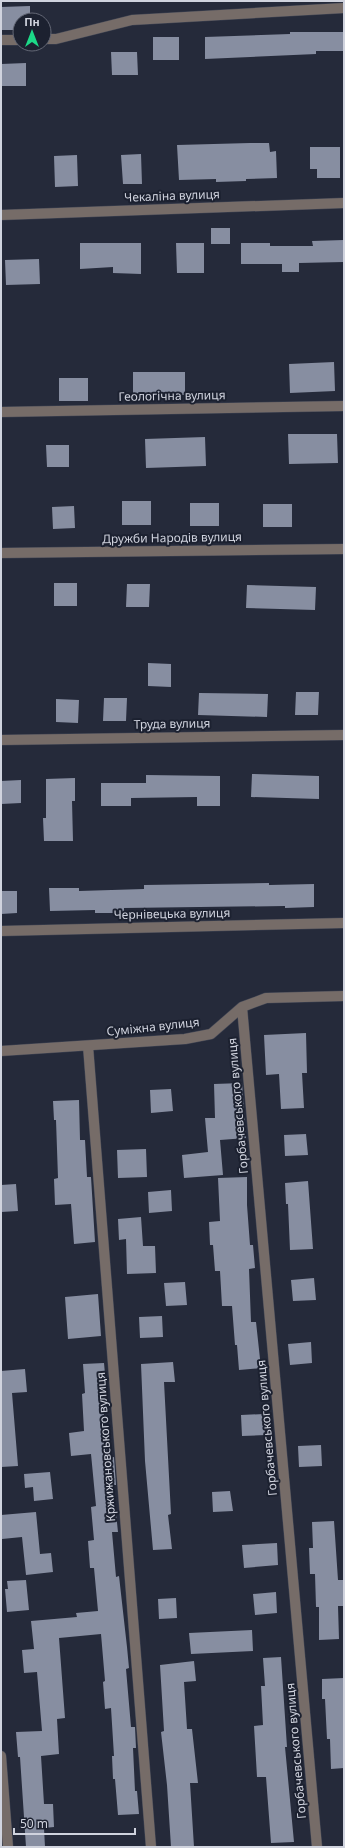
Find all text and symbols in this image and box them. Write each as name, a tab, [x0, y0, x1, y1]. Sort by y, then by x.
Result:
north arrow	[12, 12, 52, 52]
text: Пн	[24, 14, 40, 29]
street label: Чекаліна вулиця	[124, 185, 220, 206]
street label: Геологічна вулиця	[118, 386, 226, 405]
street label: Дружби Народів вулиця	[102, 528, 242, 547]
street label: Труда вулиця	[133, 714, 211, 733]
street label: Чернівецька вулиця	[114, 904, 230, 923]
street label: Суміжна вулиця	[106, 1013, 200, 1040]
street label: Горбачевського вулиця	[223, 1037, 252, 1175]
street label: Горбачевського вулиця	[252, 1359, 281, 1497]
street label: Кржижановського вулиця	[92, 1372, 119, 1522]
street label: Горбачевського вулиця	[281, 1682, 310, 1820]
scale bar	[14, 1810, 135, 1836]
text: 50 m	[20, 1815, 48, 1832]

